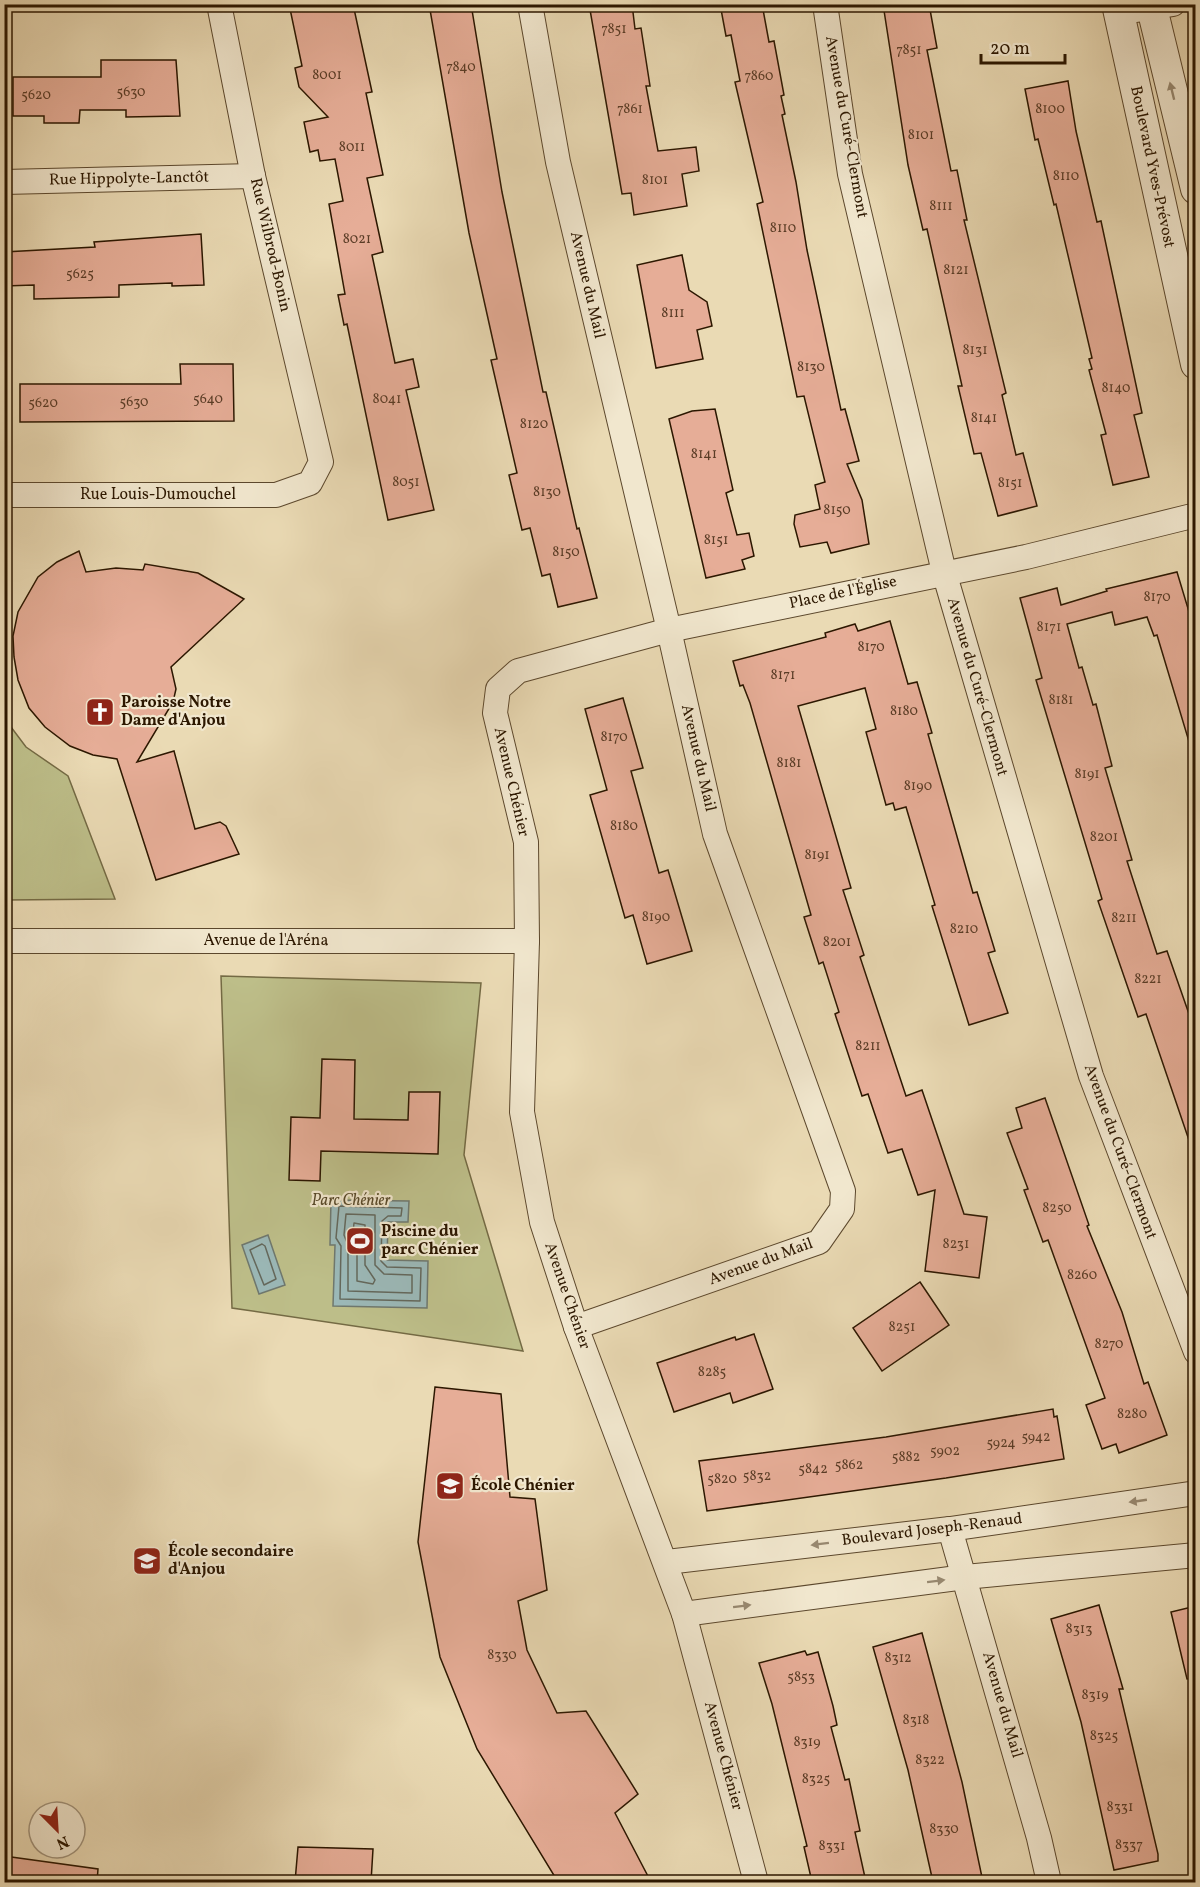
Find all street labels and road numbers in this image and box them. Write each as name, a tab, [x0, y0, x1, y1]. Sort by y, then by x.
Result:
street label: Avenue du Curé-Clermont	[819, 34, 873, 220]
street label: Boulevard Yves-Prévost	[1124, 84, 1180, 250]
street label: Rue Hippolyte-Lanctôt	[49, 167, 210, 191]
street label: Rue Wilbrod-Bonin	[244, 176, 296, 314]
street label: Avenue du Mail	[564, 229, 610, 341]
street label: Rue Louis-Dumouchel	[80, 484, 236, 506]
street label: Place de l'Église	[787, 571, 899, 615]
street label: Avenue du Curé-Clermont	[941, 595, 1013, 779]
street label: Avenue du Mail	[675, 702, 721, 814]
street label: Avenue Chénier	[488, 725, 534, 839]
street label: Avenue de l'Aréna	[204, 930, 328, 952]
street label: Avenue du Curé-Clermont	[1078, 1061, 1162, 1243]
street label: Avenue du Mail	[706, 1233, 816, 1291]
street label: Avenue Chénier	[538, 1240, 596, 1353]
street label: Boulevard Joseph-Renaud	[840, 1508, 1024, 1552]
street label: Avenue du Mail	[976, 1649, 1028, 1761]
street label: Avenue Chénier	[698, 1699, 748, 1813]

